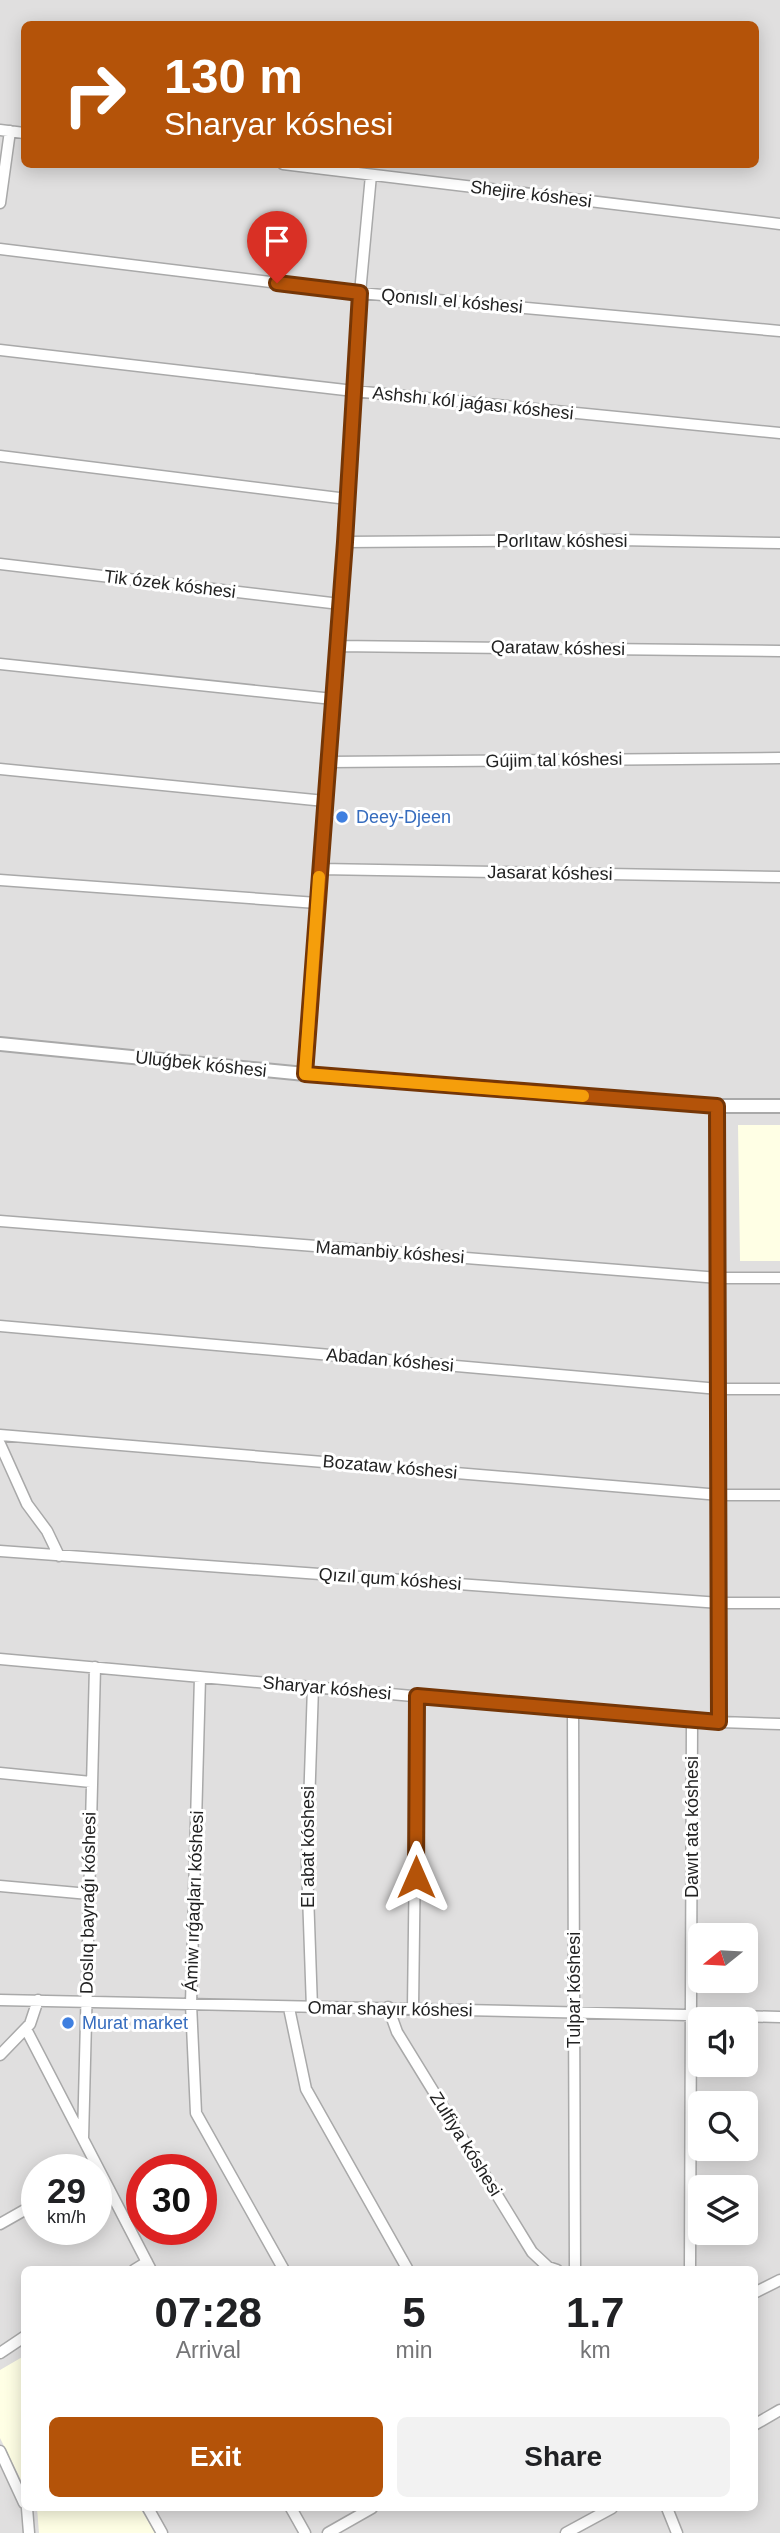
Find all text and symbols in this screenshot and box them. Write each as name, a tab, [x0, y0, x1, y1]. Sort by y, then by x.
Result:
icon: right	[49, 49, 140, 140]
text: 130 m	[164, 49, 303, 103]
text: Sharyar kóshesi	[164, 106, 393, 142]
street label: Shejire kóshesi	[469, 177, 593, 211]
pin	[247, 211, 307, 283]
icon: arrive	[258, 222, 296, 260]
street label: Qonıslı el kóshesi	[380, 285, 524, 317]
street label: Ashshı kól jaǵası kóshesi	[371, 382, 575, 424]
street label: Porlıtaw kóshesi	[496, 531, 628, 551]
street label: Tik ózek kóshesi	[103, 566, 237, 602]
street label: Qarataw kóshesi	[491, 637, 625, 659]
street label: Gújim tal kóshesi	[485, 749, 623, 771]
place label: Deey-Djeen	[356, 807, 451, 827]
marker: Deey-Djeen	[334, 809, 350, 825]
street label: Jasarat kóshesi	[487, 862, 613, 884]
street label: Uluǵbek kóshesi	[134, 1047, 268, 1081]
street label: Mamanbiy kóshesi	[315, 1237, 465, 1267]
street label: Abadan kóshesi	[325, 1344, 455, 1376]
street label: Bozataw kóshesi	[322, 1451, 458, 1483]
street label: Qızıl qum kóshesi	[318, 1564, 462, 1594]
street label: Sharyar kóshesi	[262, 1672, 392, 1704]
street label: Dawıt ata kóshesi	[682, 1756, 702, 1898]
street label: El abat kóshesi	[298, 1786, 318, 1908]
street label: Ámiw ırǵaqları kóshesi	[181, 1810, 207, 1992]
street label: Doslıq bayraǵı kóshesi	[76, 1812, 100, 1994]
position arrow	[379, 1840, 453, 1914]
north arrow	[688, 1923, 758, 1993]
map controls	[688, 1923, 758, 2245]
street label: Tulpar kóshesi	[564, 1932, 584, 2048]
street label: Omar shayır kóshesi	[307, 1998, 473, 2020]
button: sound	[688, 2007, 758, 2077]
place label: Murat market	[82, 2013, 188, 2033]
marker: Murat market	[60, 2015, 76, 2031]
street label: Zulfiya kóshesi	[426, 2088, 506, 2200]
button: search	[688, 2091, 758, 2161]
speed limit sign: 30	[126, 2154, 217, 2245]
text: 29	[47, 2171, 86, 2210]
button: layers	[688, 2175, 758, 2245]
text: km/h	[47, 2207, 86, 2227]
text: 07:28	[155, 2289, 262, 2336]
text: 5	[402, 2289, 426, 2336]
text: 1.7	[566, 2289, 624, 2336]
text: Arrival	[176, 2337, 241, 2363]
text: min	[395, 2337, 433, 2363]
text: km	[580, 2337, 611, 2363]
button: Exit	[49, 2417, 383, 2497]
button: Share	[397, 2417, 730, 2497]

